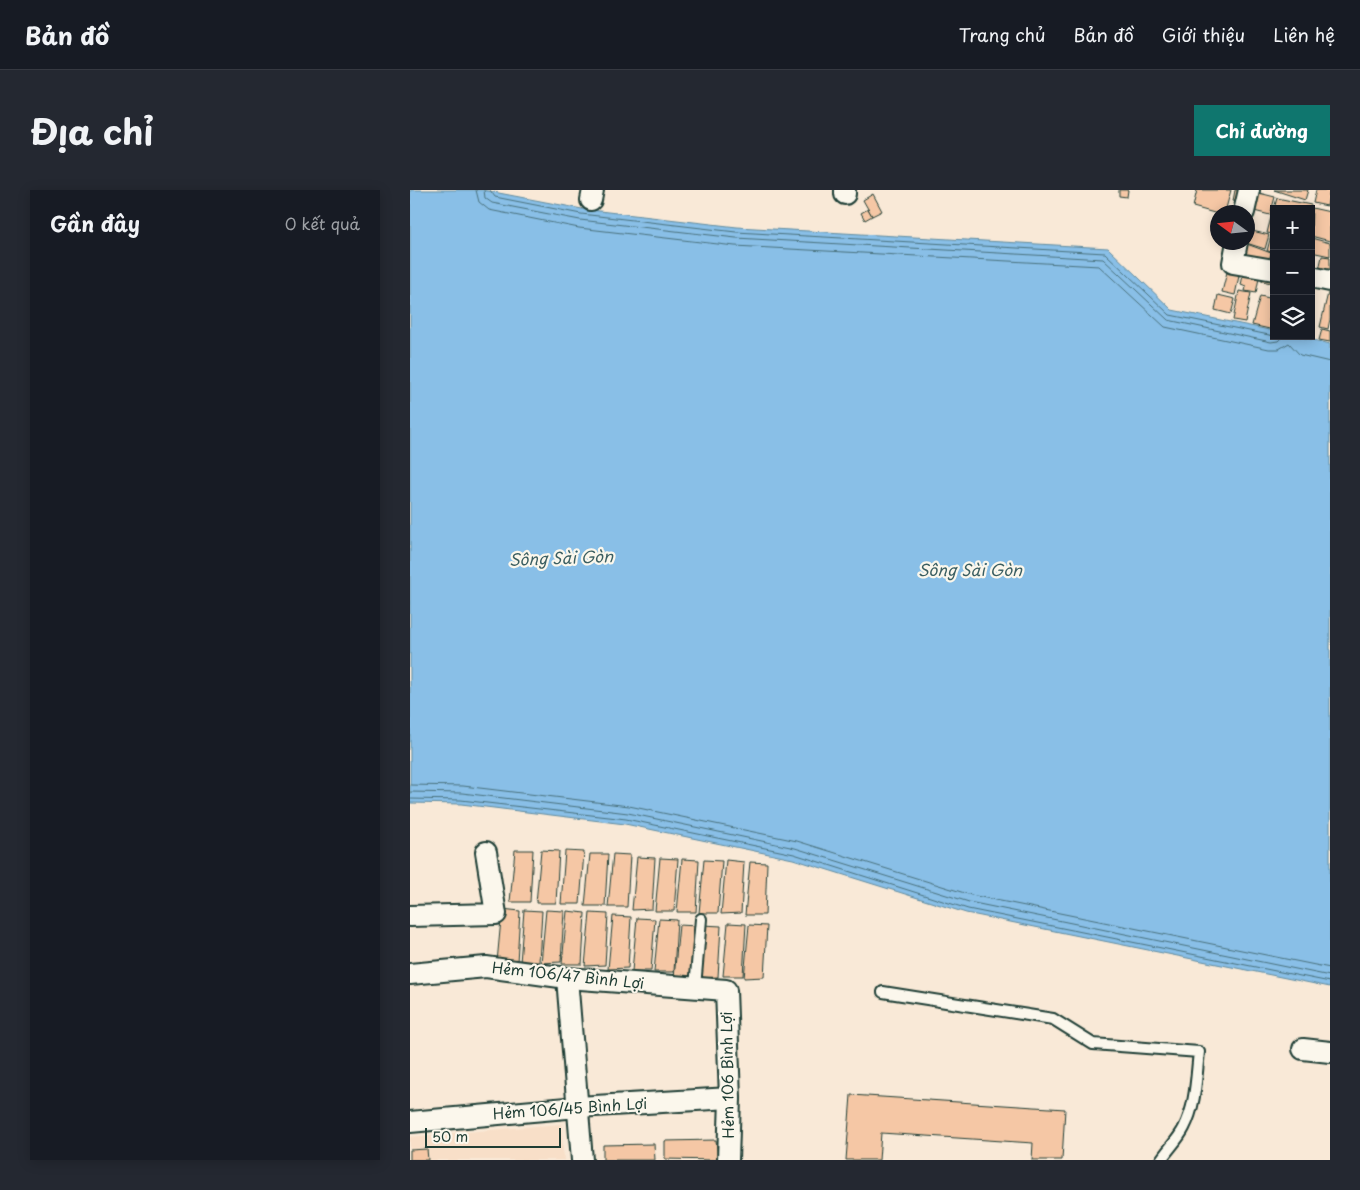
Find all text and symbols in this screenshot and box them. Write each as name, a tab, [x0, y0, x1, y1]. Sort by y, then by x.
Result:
text: Bản đồ	[25, 17, 109, 53]
text: Trang chủ	[959, 21, 1046, 48]
text: Bản đồ	[1074, 21, 1134, 48]
text: Giới thiệu	[1162, 21, 1245, 48]
text: Liên hệ	[1273, 21, 1335, 48]
text: Địa chỉ	[30, 104, 153, 157]
button: Chỉ đường	[1194, 105, 1330, 156]
north arrow	[1210, 205, 1255, 250]
map controls	[1270, 205, 1315, 340]
button: +	[1270, 205, 1315, 250]
text: Gần đây	[50, 207, 140, 239]
text: 0 kết quả	[285, 211, 360, 235]
button: −	[1270, 250, 1315, 295]
button: layers	[1270, 295, 1315, 340]
water label: Sông Sài Gòn	[508, 543, 614, 571]
water label: Sông Sài Gòn	[918, 557, 1023, 581]
street label: Hẻm 106/47 Bình Lợi	[491, 955, 645, 994]
street label: Hẻm 106 Bình Lợi	[714, 1011, 739, 1139]
street label: Hẻm 106/45 Bình Lợi	[492, 1091, 648, 1124]
scale bar	[425, 1125, 561, 1148]
text: 50 m	[432, 1126, 468, 1147]

